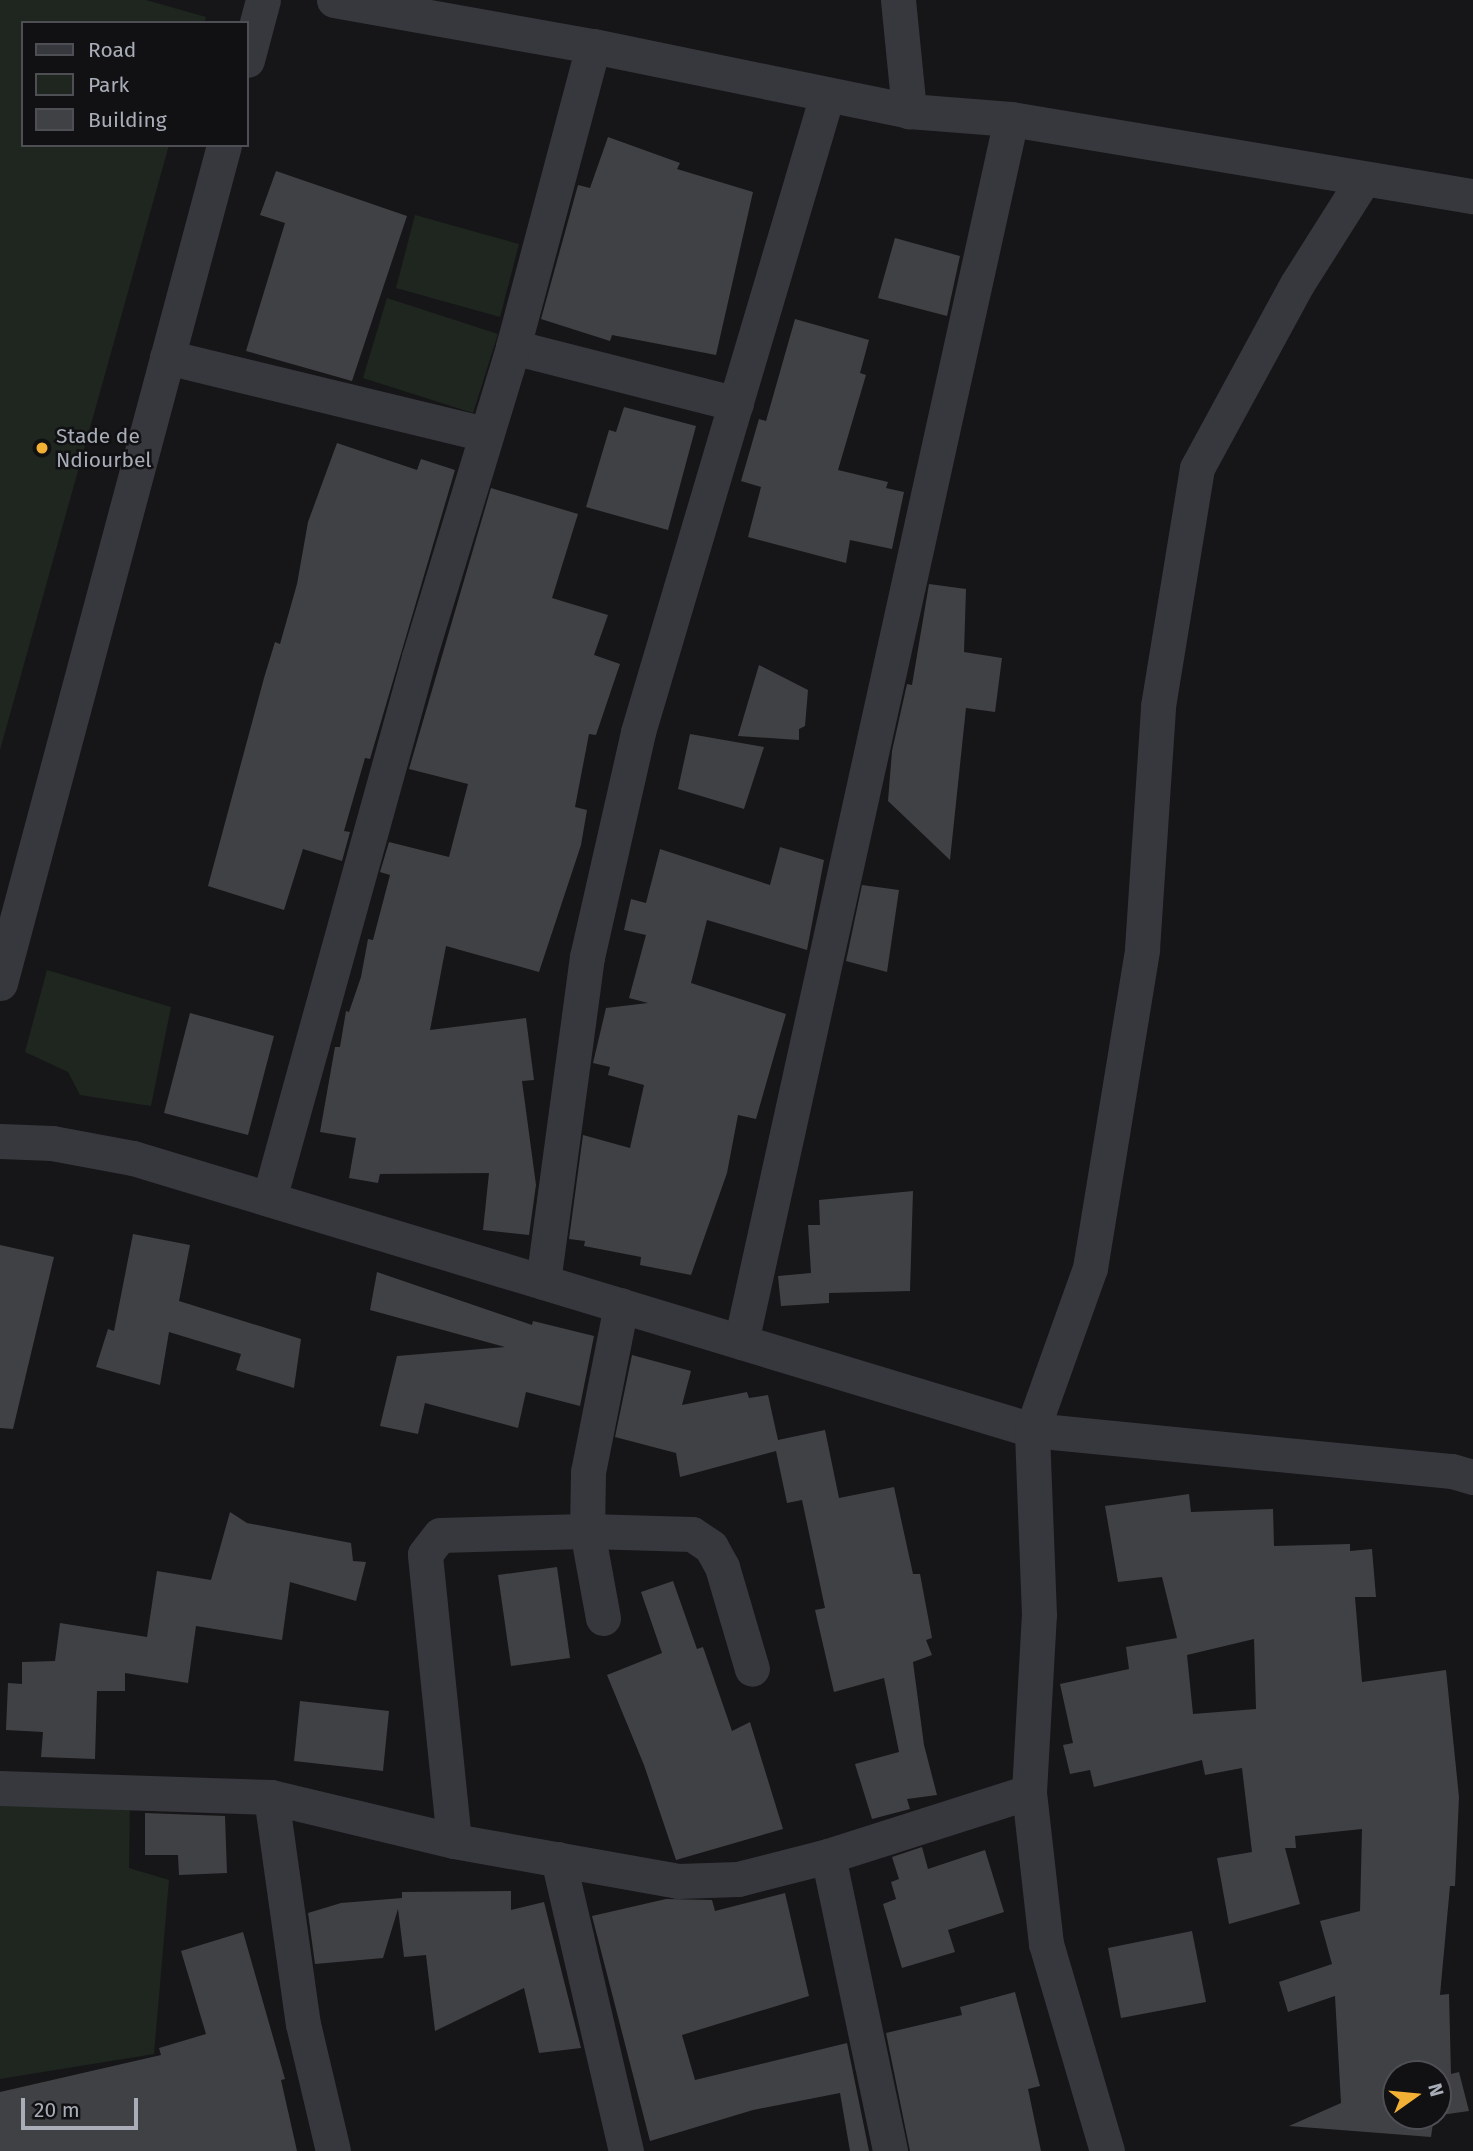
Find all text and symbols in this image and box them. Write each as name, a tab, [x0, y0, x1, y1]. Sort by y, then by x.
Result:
legend	[21, 21, 248, 147]
text: Road	[88, 37, 136, 63]
text: Park	[88, 72, 129, 98]
text: Building	[88, 107, 167, 133]
place label: Stade de Ndiourbel	[56, 423, 151, 473]
marker: Stade de Ndiourbel	[34, 440, 50, 456]
north arrow	[1382, 2060, 1452, 2130]
text: N	[1423, 2081, 1449, 2099]
scale bar	[24, 2084, 142, 2128]
text: 20 m	[34, 2097, 80, 2123]

